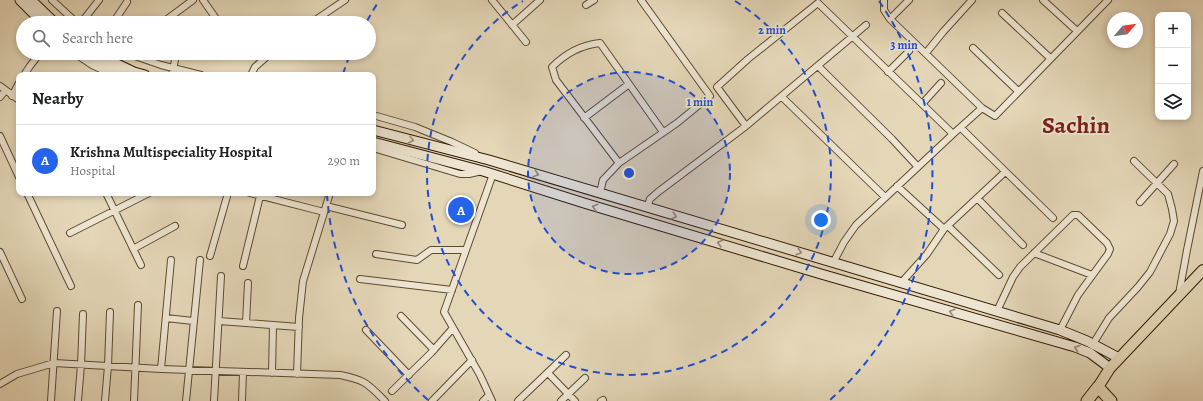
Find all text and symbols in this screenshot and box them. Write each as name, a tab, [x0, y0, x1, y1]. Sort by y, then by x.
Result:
north arrow	[1107, 12, 1143, 48]
map controls	[1155, 12, 1191, 120]
button: +	[1155, 12, 1191, 48]
search box	[16, 16, 376, 60]
text: 2 min	[758, 22, 786, 38]
icon: search	[30, 27, 52, 49]
text: Search here	[62, 28, 133, 48]
text: 3 min	[890, 37, 918, 53]
button: −	[1155, 48, 1191, 84]
button: layers	[1155, 84, 1191, 120]
text: Nearby	[32, 87, 83, 110]
text: 1 min	[687, 94, 714, 110]
district label: Sachin	[1042, 109, 1110, 141]
one-way arrow	[407, 135, 414, 144]
text: Krishna Multispeciality Hospital	[70, 142, 272, 162]
text: A	[41, 152, 49, 169]
text: 290 m	[328, 152, 360, 169]
text: Hospital	[70, 162, 115, 179]
centre of rings	[622, 166, 636, 180]
one-way arrow	[532, 169, 539, 178]
pin: A	[448, 195, 474, 225]
one-way arrow	[592, 203, 599, 212]
your location	[811, 210, 831, 230]
one-way arrow	[670, 211, 677, 220]
one-way arrow	[717, 239, 724, 248]
one-way arrow	[795, 247, 802, 256]
one-way arrow	[949, 308, 956, 317]
one-way arrow	[1074, 344, 1081, 352]

